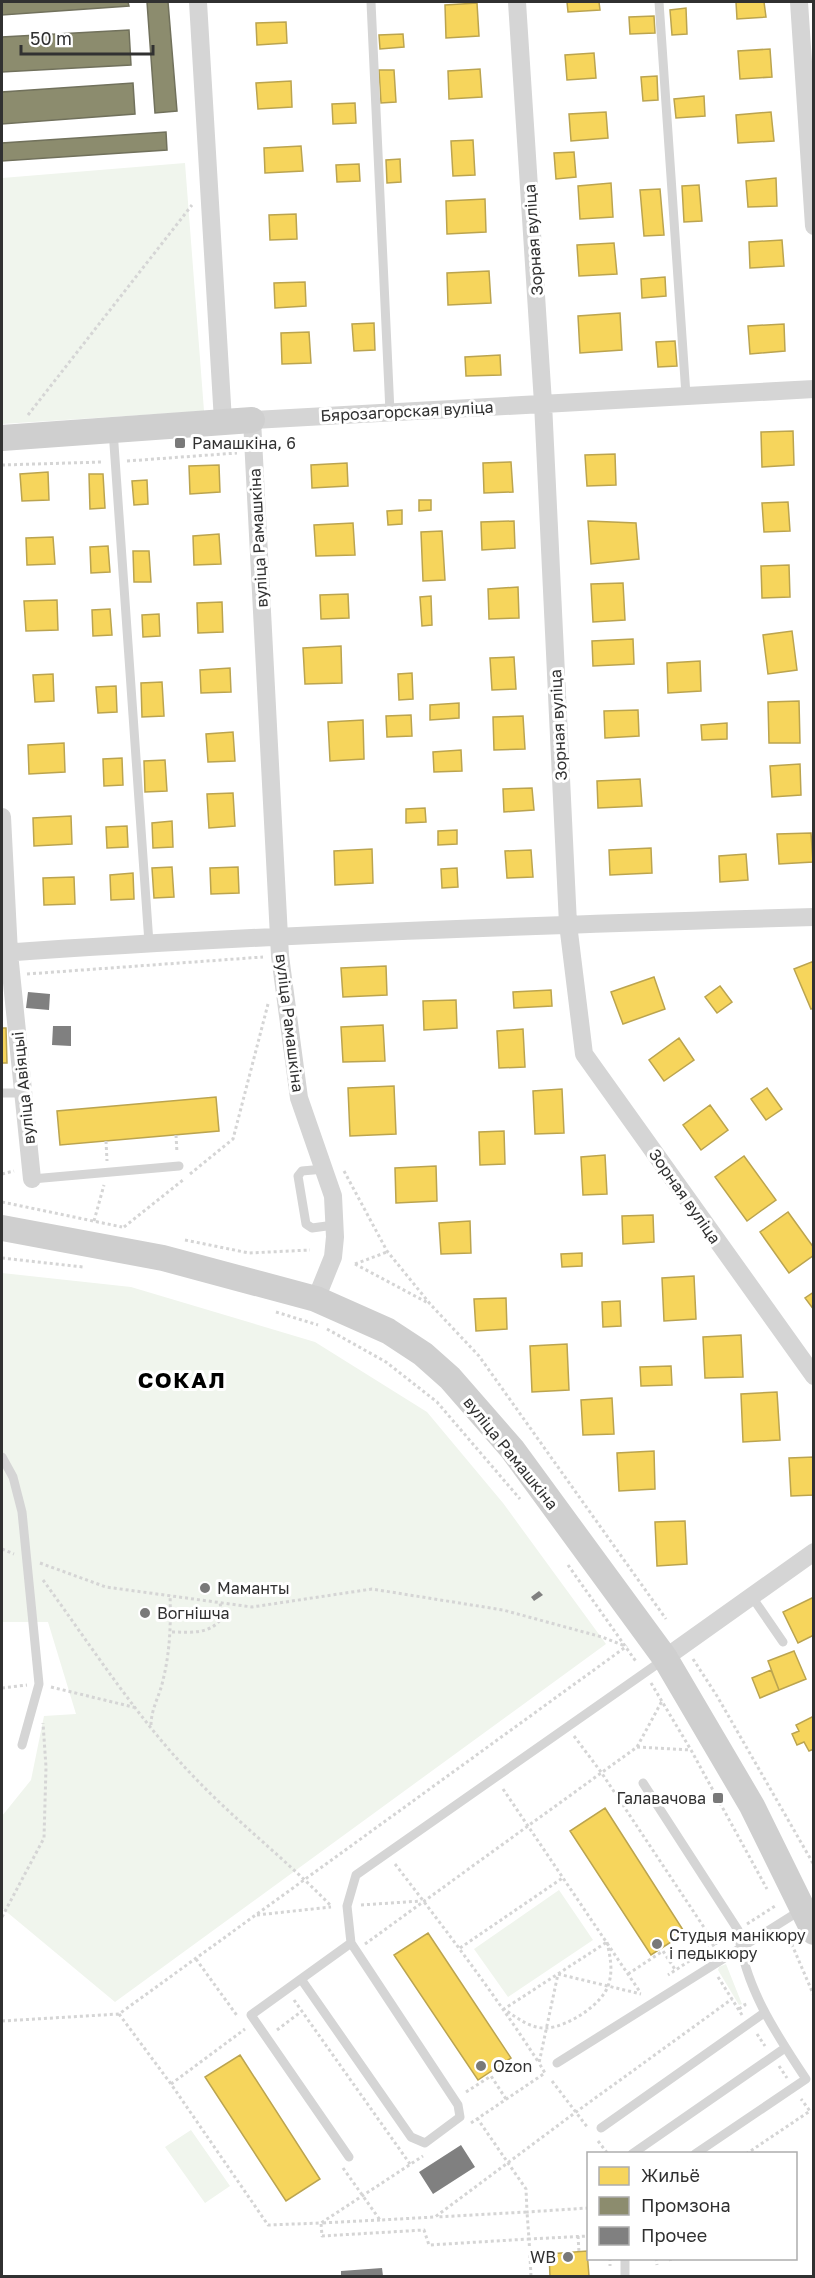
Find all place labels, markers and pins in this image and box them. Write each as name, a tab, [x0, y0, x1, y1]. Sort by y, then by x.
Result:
place label: Рамашкіна, 6	[192, 433, 296, 453]
marker: Рамашкіна, 6	[173, 436, 187, 450]
place label: Маманты	[217, 1578, 290, 1598]
marker: Маманты	[198, 1581, 212, 1595]
place label: Вогнішча	[157, 1603, 230, 1623]
marker: Вогнішча	[138, 1606, 152, 1620]
place label: Галавачова	[617, 1788, 706, 1808]
marker: Галавачова	[711, 1791, 725, 1805]
place label: Студыя манікюру і педыкюру	[669, 1925, 806, 1963]
marker: Студыя манікюру і педыкюру	[650, 1937, 664, 1951]
place label: Ozon	[493, 2056, 532, 2076]
marker: Ozon	[474, 2059, 488, 2073]
place label: WB	[530, 2247, 556, 2267]
marker: WB	[561, 2250, 575, 2264]

